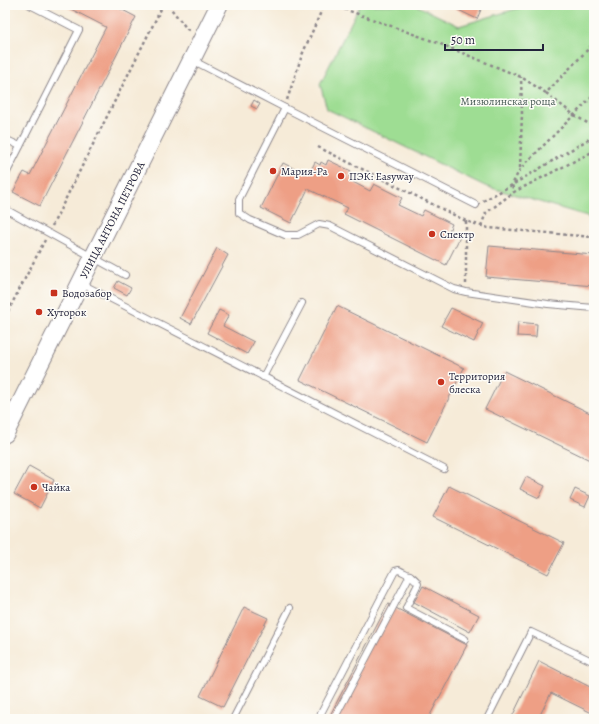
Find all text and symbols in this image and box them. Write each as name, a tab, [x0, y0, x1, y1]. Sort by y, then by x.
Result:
scale bar	[445, 26, 543, 52]
text: 50 m	[451, 32, 475, 48]
park label: Мизюлинская роща	[460, 94, 556, 109]
street label: УЛИЦА АНТОНА ПЕТРОВА	[76, 159, 149, 281]
place label: Мария-Ра	[281, 164, 329, 179]
marker: Мария-Ра	[268, 166, 278, 176]
place label: ПЭК: Easyway	[349, 169, 414, 184]
marker: ПЭК: Easyway	[336, 171, 346, 181]
place label: Спектр	[440, 227, 475, 242]
marker: Спектр	[427, 229, 437, 239]
place label: Водозабор	[62, 286, 112, 301]
marker: Водозабор	[49, 288, 59, 298]
place label: Хуторок	[47, 305, 87, 320]
marker: Хуторок	[34, 307, 44, 317]
place label: Территория блеска	[449, 369, 505, 397]
marker: Территория блеска	[436, 377, 446, 387]
place label: Чайка	[42, 480, 71, 495]
marker: Чайка	[29, 482, 39, 492]

